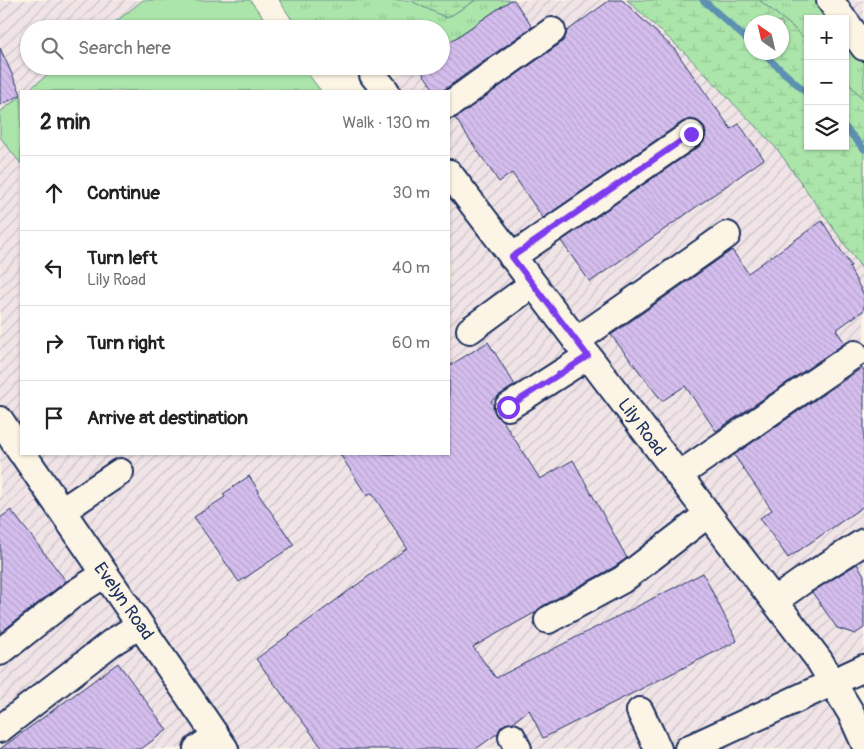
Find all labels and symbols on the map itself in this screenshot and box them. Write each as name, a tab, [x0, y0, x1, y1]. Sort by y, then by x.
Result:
north arrow	[744, 15, 789, 60]
route end	[680, 123, 703, 146]
street label: Lily Road	[612, 394, 671, 461]
route start	[497, 396, 520, 419]
street label: Evelyn Road	[88, 558, 159, 645]

